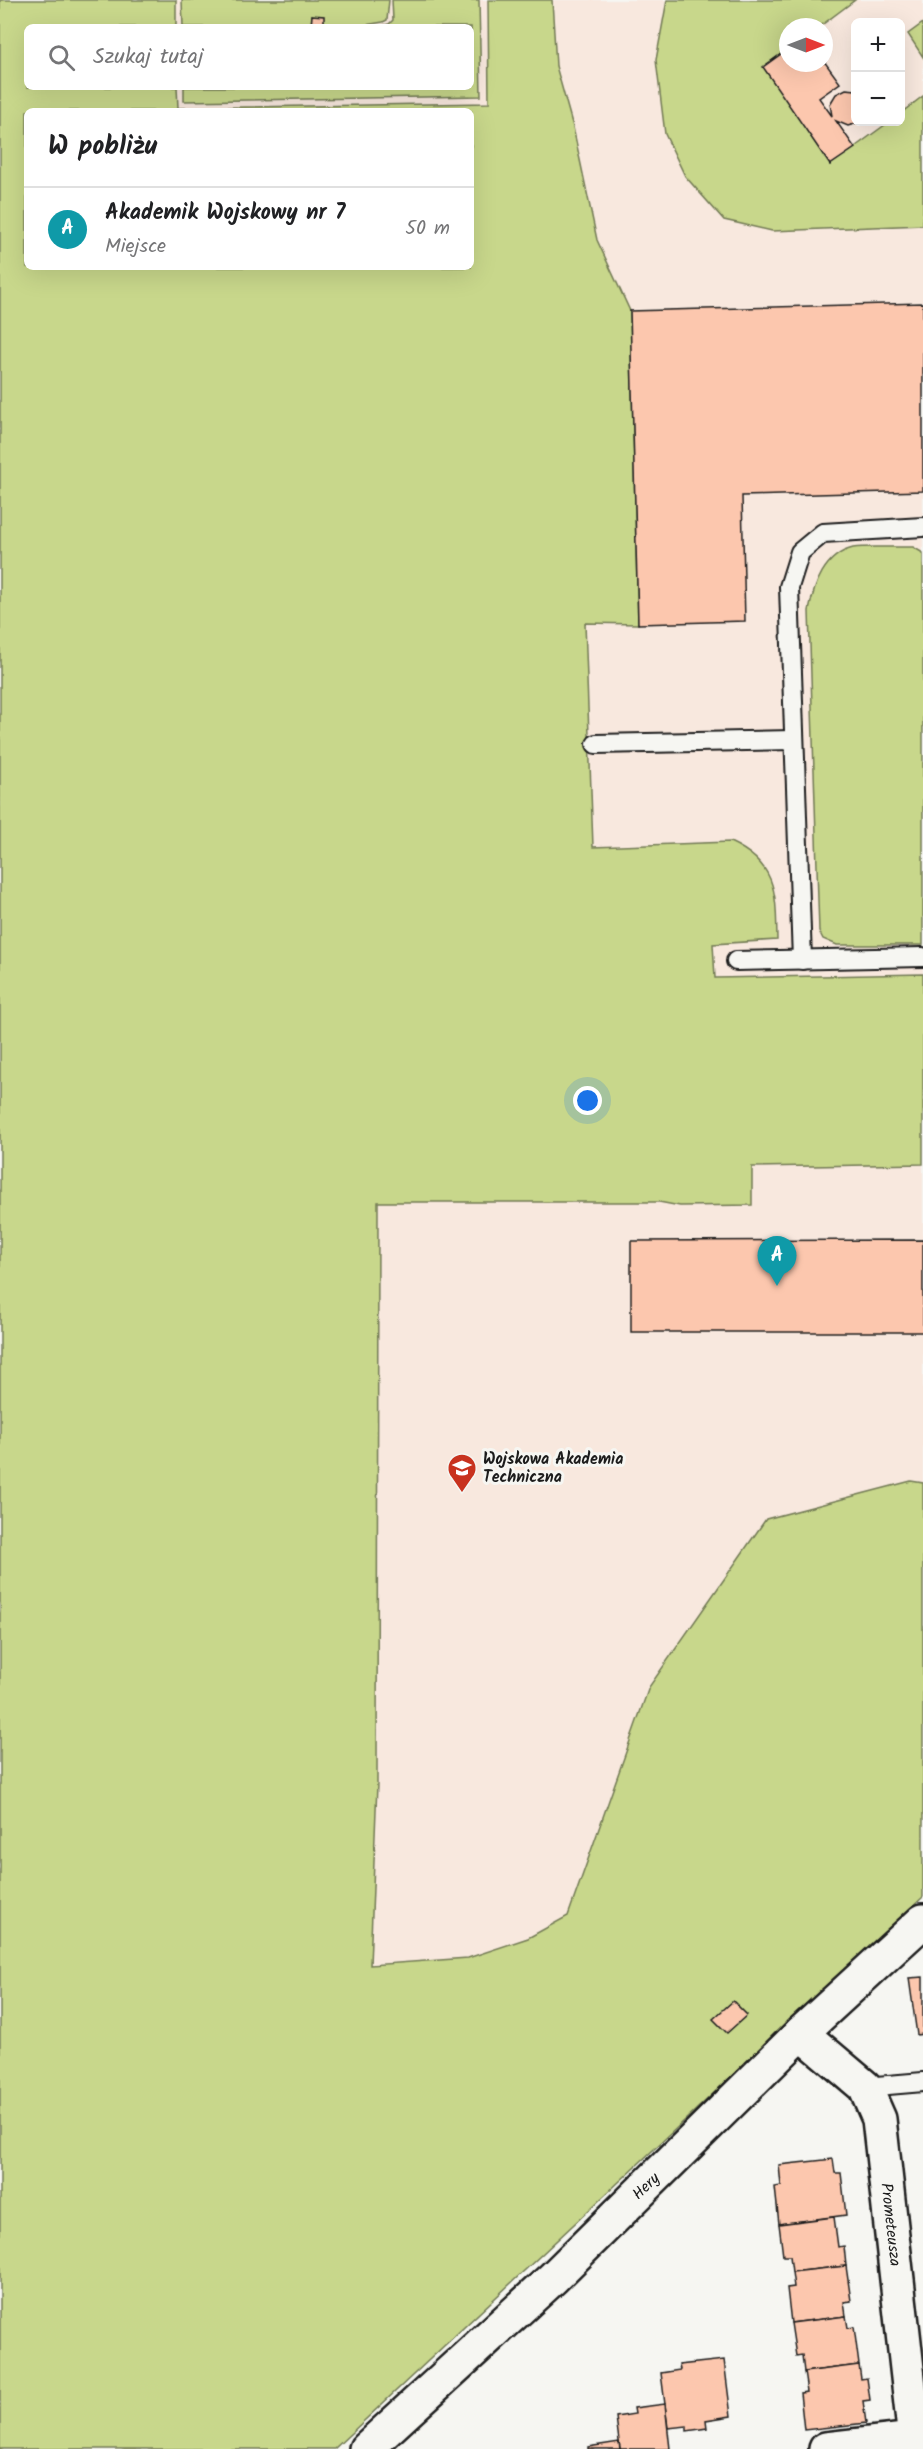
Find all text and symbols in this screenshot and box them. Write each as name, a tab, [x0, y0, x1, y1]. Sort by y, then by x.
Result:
north arrow	[779, 18, 833, 72]
map controls	[851, 18, 905, 126]
button: +	[851, 18, 905, 72]
search box	[24, 24, 474, 90]
text: Szukaj tutaj	[93, 40, 204, 75]
icon: search	[45, 41, 78, 74]
button: −	[851, 72, 905, 126]
text: W pobliżu	[48, 126, 157, 168]
text: Akademik Wojskowy nr 7	[105, 196, 345, 231]
text: A	[61, 213, 74, 245]
text: 50 m	[405, 213, 450, 245]
text: Miejsce	[105, 231, 166, 263]
your location	[573, 1086, 602, 1115]
pin: A	[758, 1236, 796, 1286]
place label: Wojskowa Akademia Techniczna	[483, 1447, 623, 1490]
school or university icon: Wojskowa Akademia Techniczna	[446, 1452, 478, 1494]
street label: Hery	[626, 2166, 666, 2206]
street label: Prometeusza	[874, 2182, 908, 2268]

